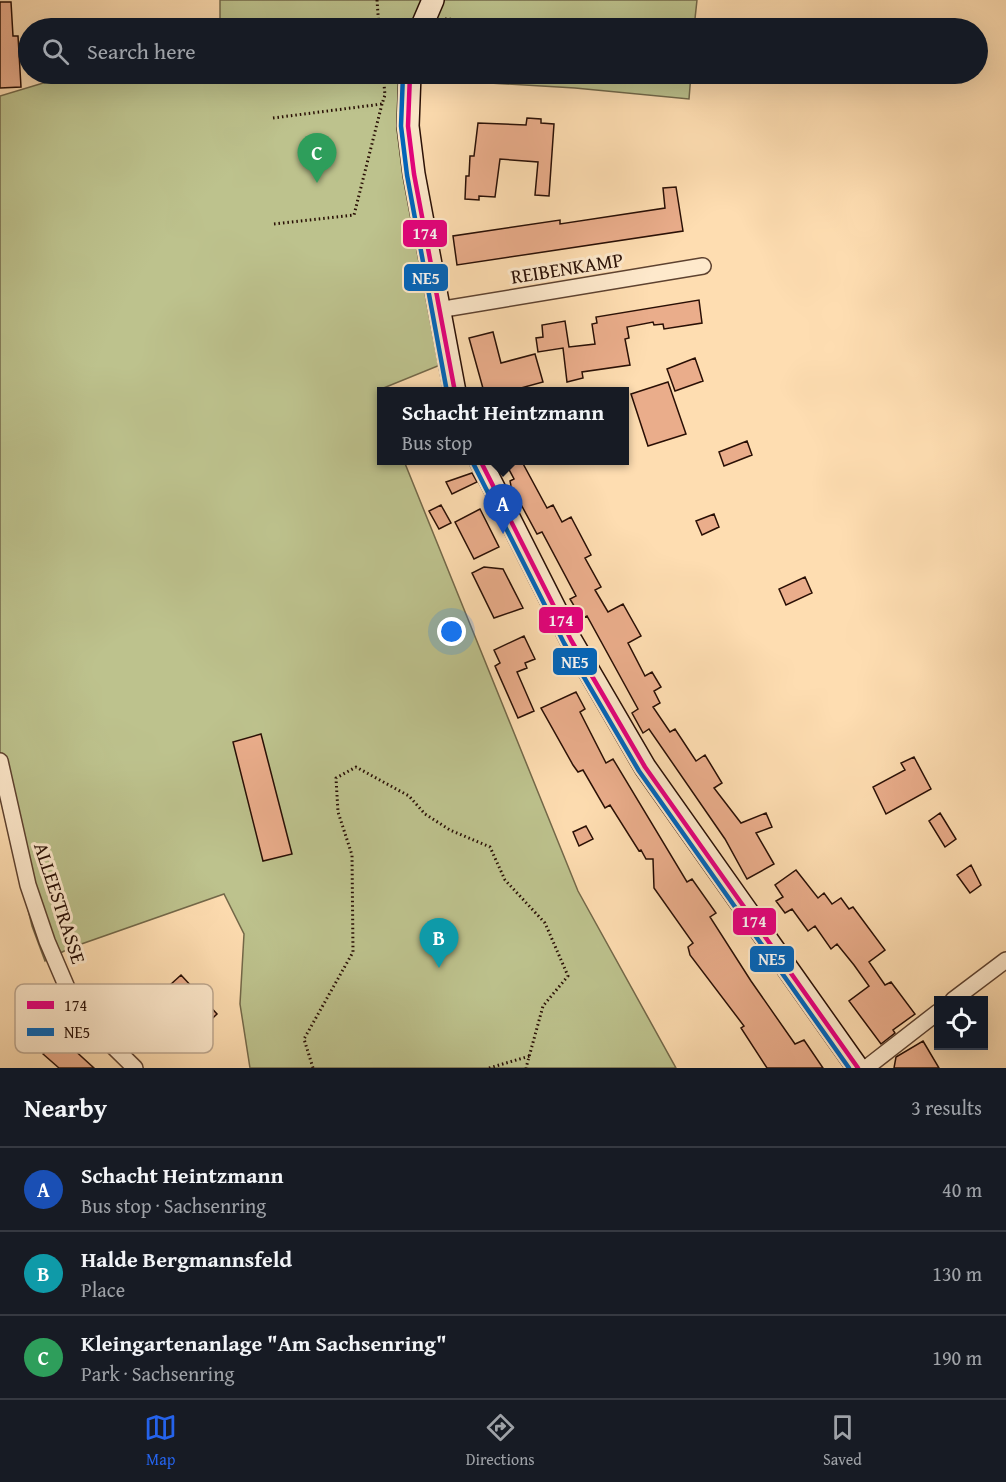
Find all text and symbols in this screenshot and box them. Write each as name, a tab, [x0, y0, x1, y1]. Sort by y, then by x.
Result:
search box	[18, 18, 988, 84]
icon: search	[39, 35, 72, 68]
text: Search here	[87, 35, 196, 67]
pin: C	[298, 134, 336, 183]
line badge: 174	[402, 219, 448, 248]
text: 174	[413, 221, 437, 245]
street label: REIBENKAMP	[509, 244, 625, 291]
line badge: NE5	[403, 263, 449, 292]
text: NE5	[412, 266, 440, 290]
popup	[377, 387, 629, 465]
text: Schacht Heintzmann	[402, 396, 604, 428]
text: Bus stop	[402, 428, 472, 457]
pin: A	[484, 484, 522, 534]
line badge: 174	[538, 606, 584, 634]
text: 174	[549, 608, 573, 632]
your location	[437, 617, 466, 646]
line badge: NE5	[552, 647, 598, 676]
text: NE5	[561, 650, 589, 674]
street label: ALLEESTRASSE	[27, 838, 94, 967]
line badge: 174	[732, 907, 777, 936]
text: 174	[742, 909, 766, 933]
pin: B	[420, 918, 458, 968]
line badge: NE5	[749, 945, 795, 973]
text: NE5	[758, 947, 786, 971]
legend	[15, 984, 213, 1053]
text: 174	[64, 993, 87, 1017]
map controls	[934, 996, 988, 1050]
button: locate	[934, 996, 988, 1050]
text: NE5	[64, 1020, 90, 1044]
text: Nearby	[24, 1088, 107, 1127]
text: 3 results	[911, 1093, 982, 1122]
text: Schacht Heintzmann	[81, 1159, 283, 1191]
text: A	[37, 1175, 50, 1204]
text: 40 m	[942, 1175, 982, 1204]
text: Bus stop · Sachsenring	[81, 1191, 266, 1220]
text: Halde Bergmannsfeld	[81, 1243, 292, 1275]
text: B	[37, 1259, 50, 1288]
text: 130 m	[932, 1259, 982, 1288]
text: Place	[81, 1275, 125, 1304]
text: Kleingartenanlage "Am Sachsenring"	[81, 1327, 447, 1359]
text: C	[38, 1343, 49, 1372]
text: 190 m	[932, 1343, 982, 1372]
text: Park · Sachsenring	[81, 1359, 234, 1388]
tab: Map	[144, 1411, 177, 1471]
tab: Directions	[466, 1411, 535, 1471]
tab: Saved	[823, 1411, 862, 1471]

